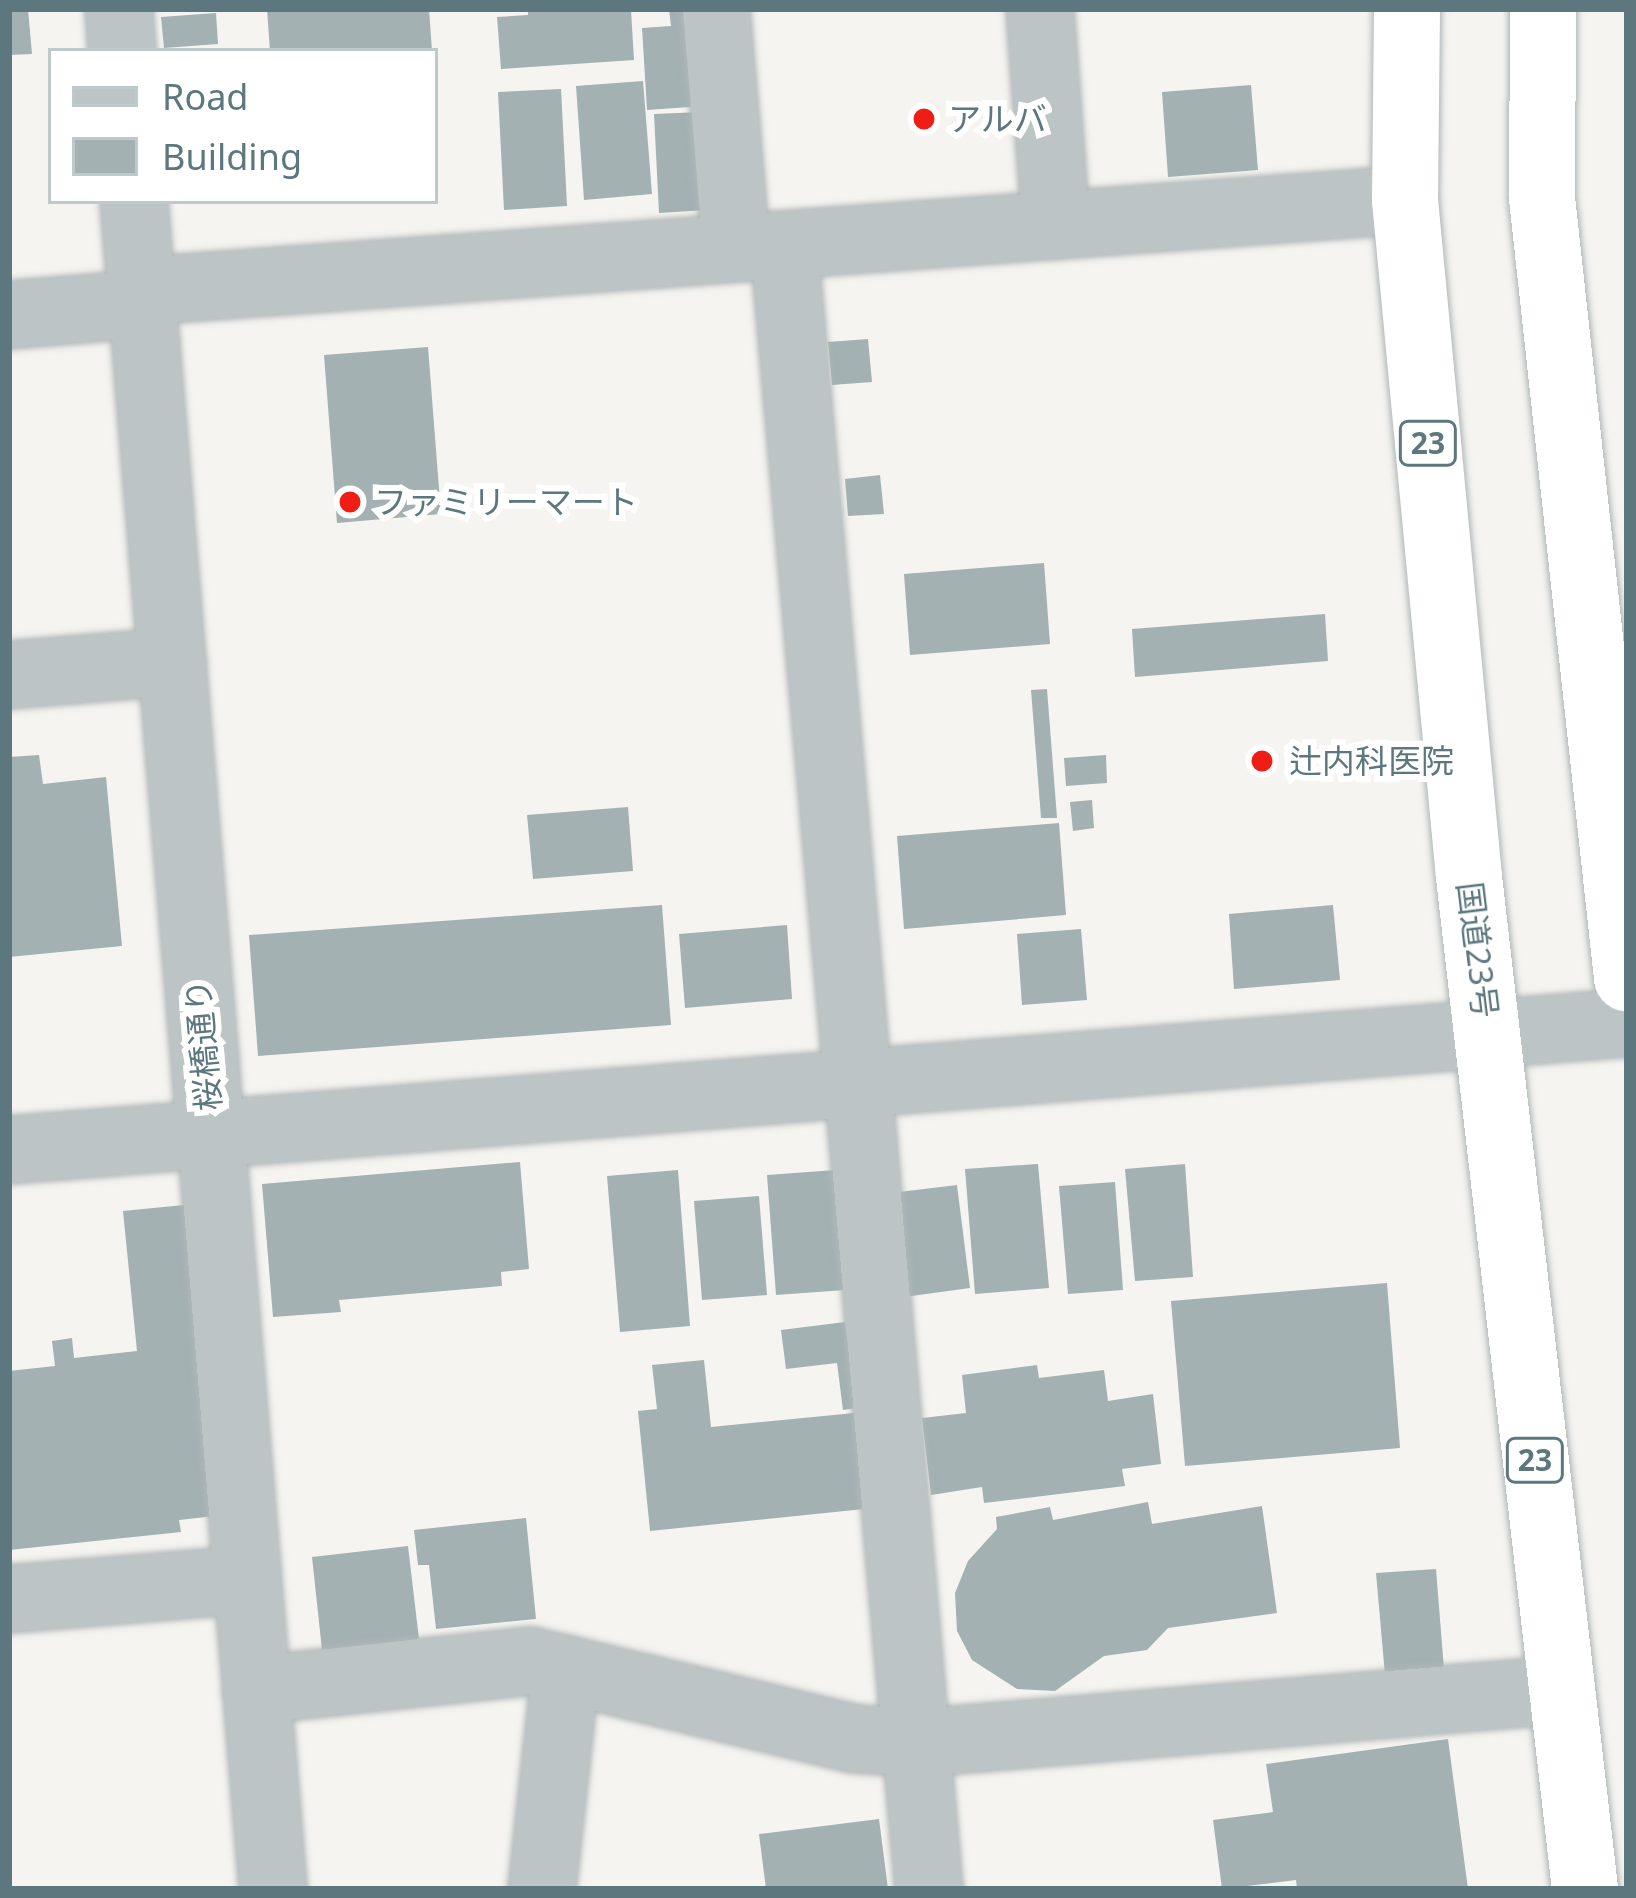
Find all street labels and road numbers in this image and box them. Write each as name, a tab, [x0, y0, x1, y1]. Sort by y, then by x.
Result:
road number: 23	[1398, 419, 1458, 467]
street label: 国道23号	[1450, 880, 1506, 1020]
street label: 桜橋通り	[178, 978, 228, 1112]
road number: 23	[1505, 1436, 1565, 1484]

